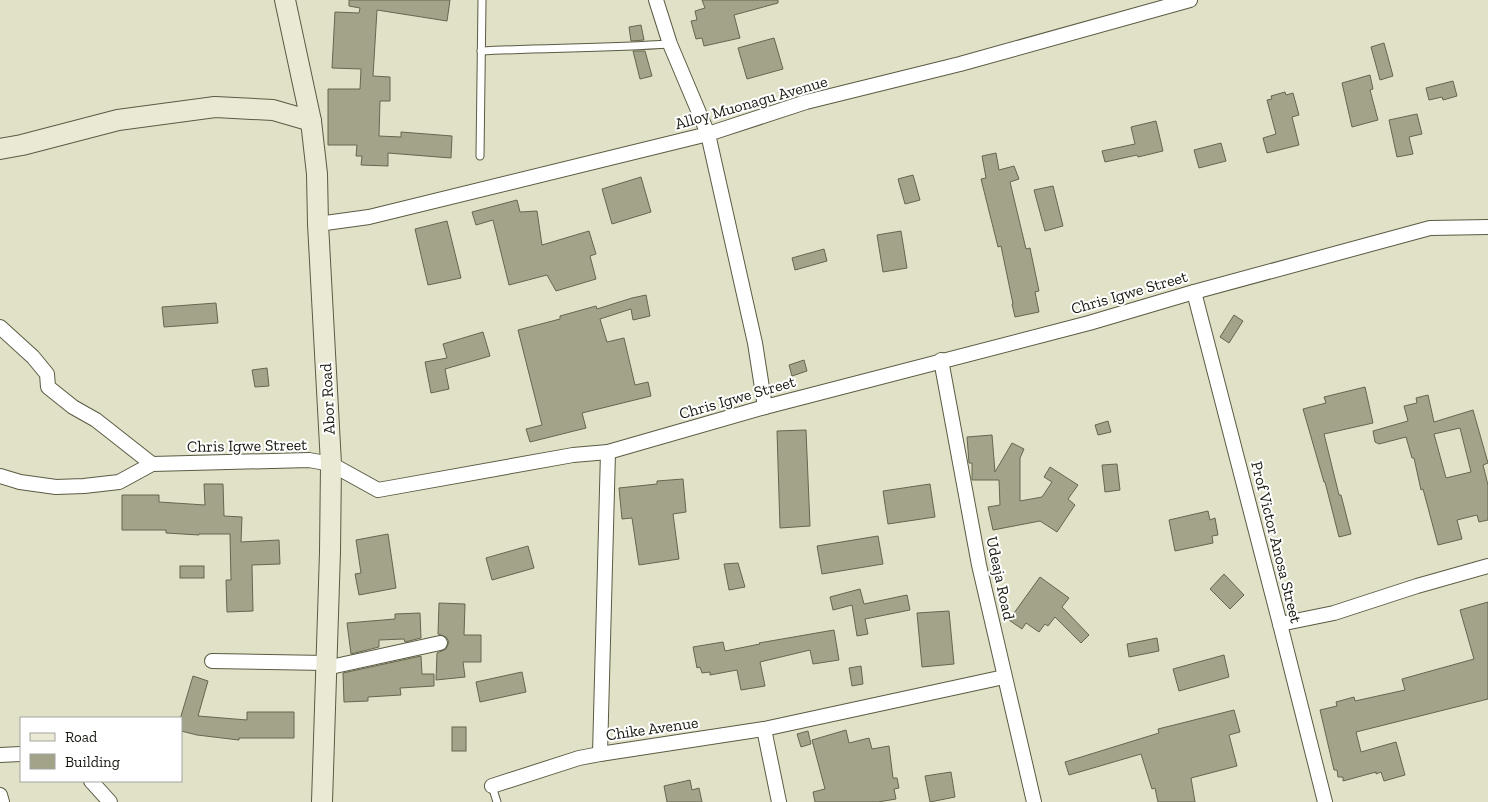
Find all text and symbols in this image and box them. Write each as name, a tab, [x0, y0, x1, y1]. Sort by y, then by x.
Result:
street label: Alloy Muonagu Avenue	[673, 72, 830, 133]
street label: Chris Igwe Street	[1069, 267, 1190, 318]
street label: Abor Road	[316, 363, 339, 435]
street label: Chris Igwe Street	[677, 372, 798, 423]
street label: Chris Igwe Street	[187, 435, 307, 456]
street label: Prof Victor Anosa Street	[1247, 459, 1306, 625]
street label: Udeaja Road	[982, 535, 1019, 622]
street label: Chike Avenue	[605, 713, 700, 744]
legend	[20, 717, 182, 782]
text: Road	[65, 728, 98, 746]
text: Building	[65, 753, 120, 771]

